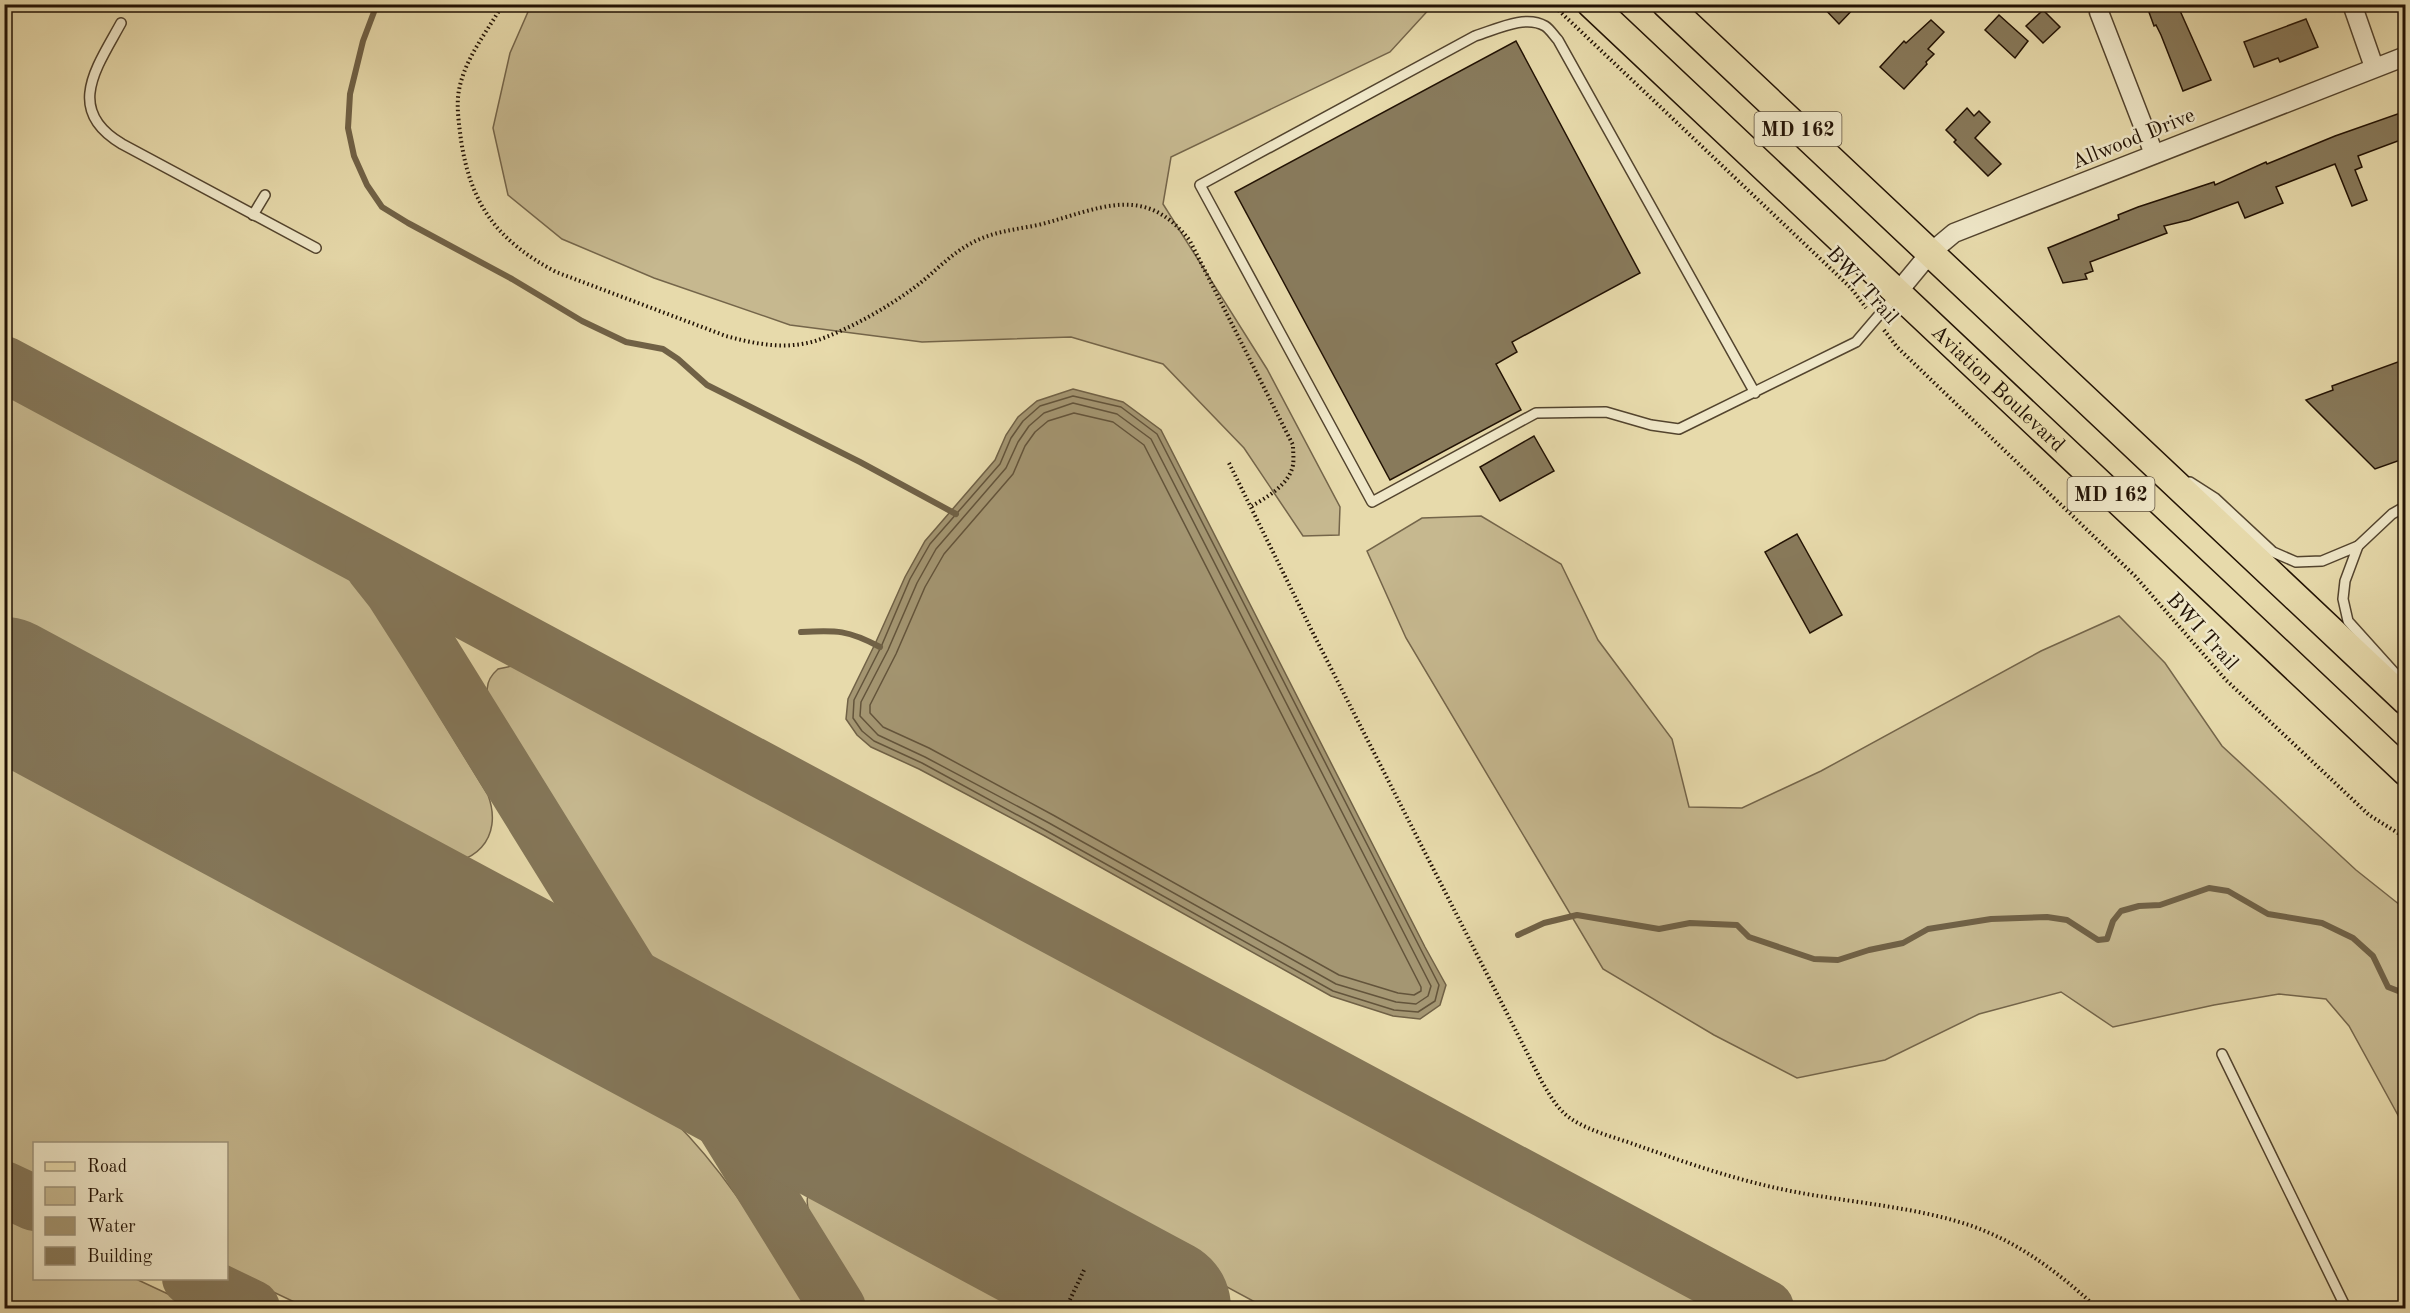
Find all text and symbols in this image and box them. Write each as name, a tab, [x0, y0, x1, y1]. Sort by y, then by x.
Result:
street label: Allwood Drive	[2069, 105, 2198, 174]
road number: MD 162	[1754, 112, 1842, 146]
street label: BWI Trail	[1822, 243, 1902, 329]
street label: Aviation Boulevard	[1927, 322, 2068, 457]
road number: MD 162	[2068, 477, 2154, 511]
street label: BWI Trail	[2162, 589, 2242, 675]
legend	[33, 1142, 228, 1280]
text: Road	[87, 1158, 127, 1176]
text: Park	[87, 1188, 124, 1206]
text: Water	[87, 1218, 136, 1236]
text: Building	[87, 1248, 153, 1266]

